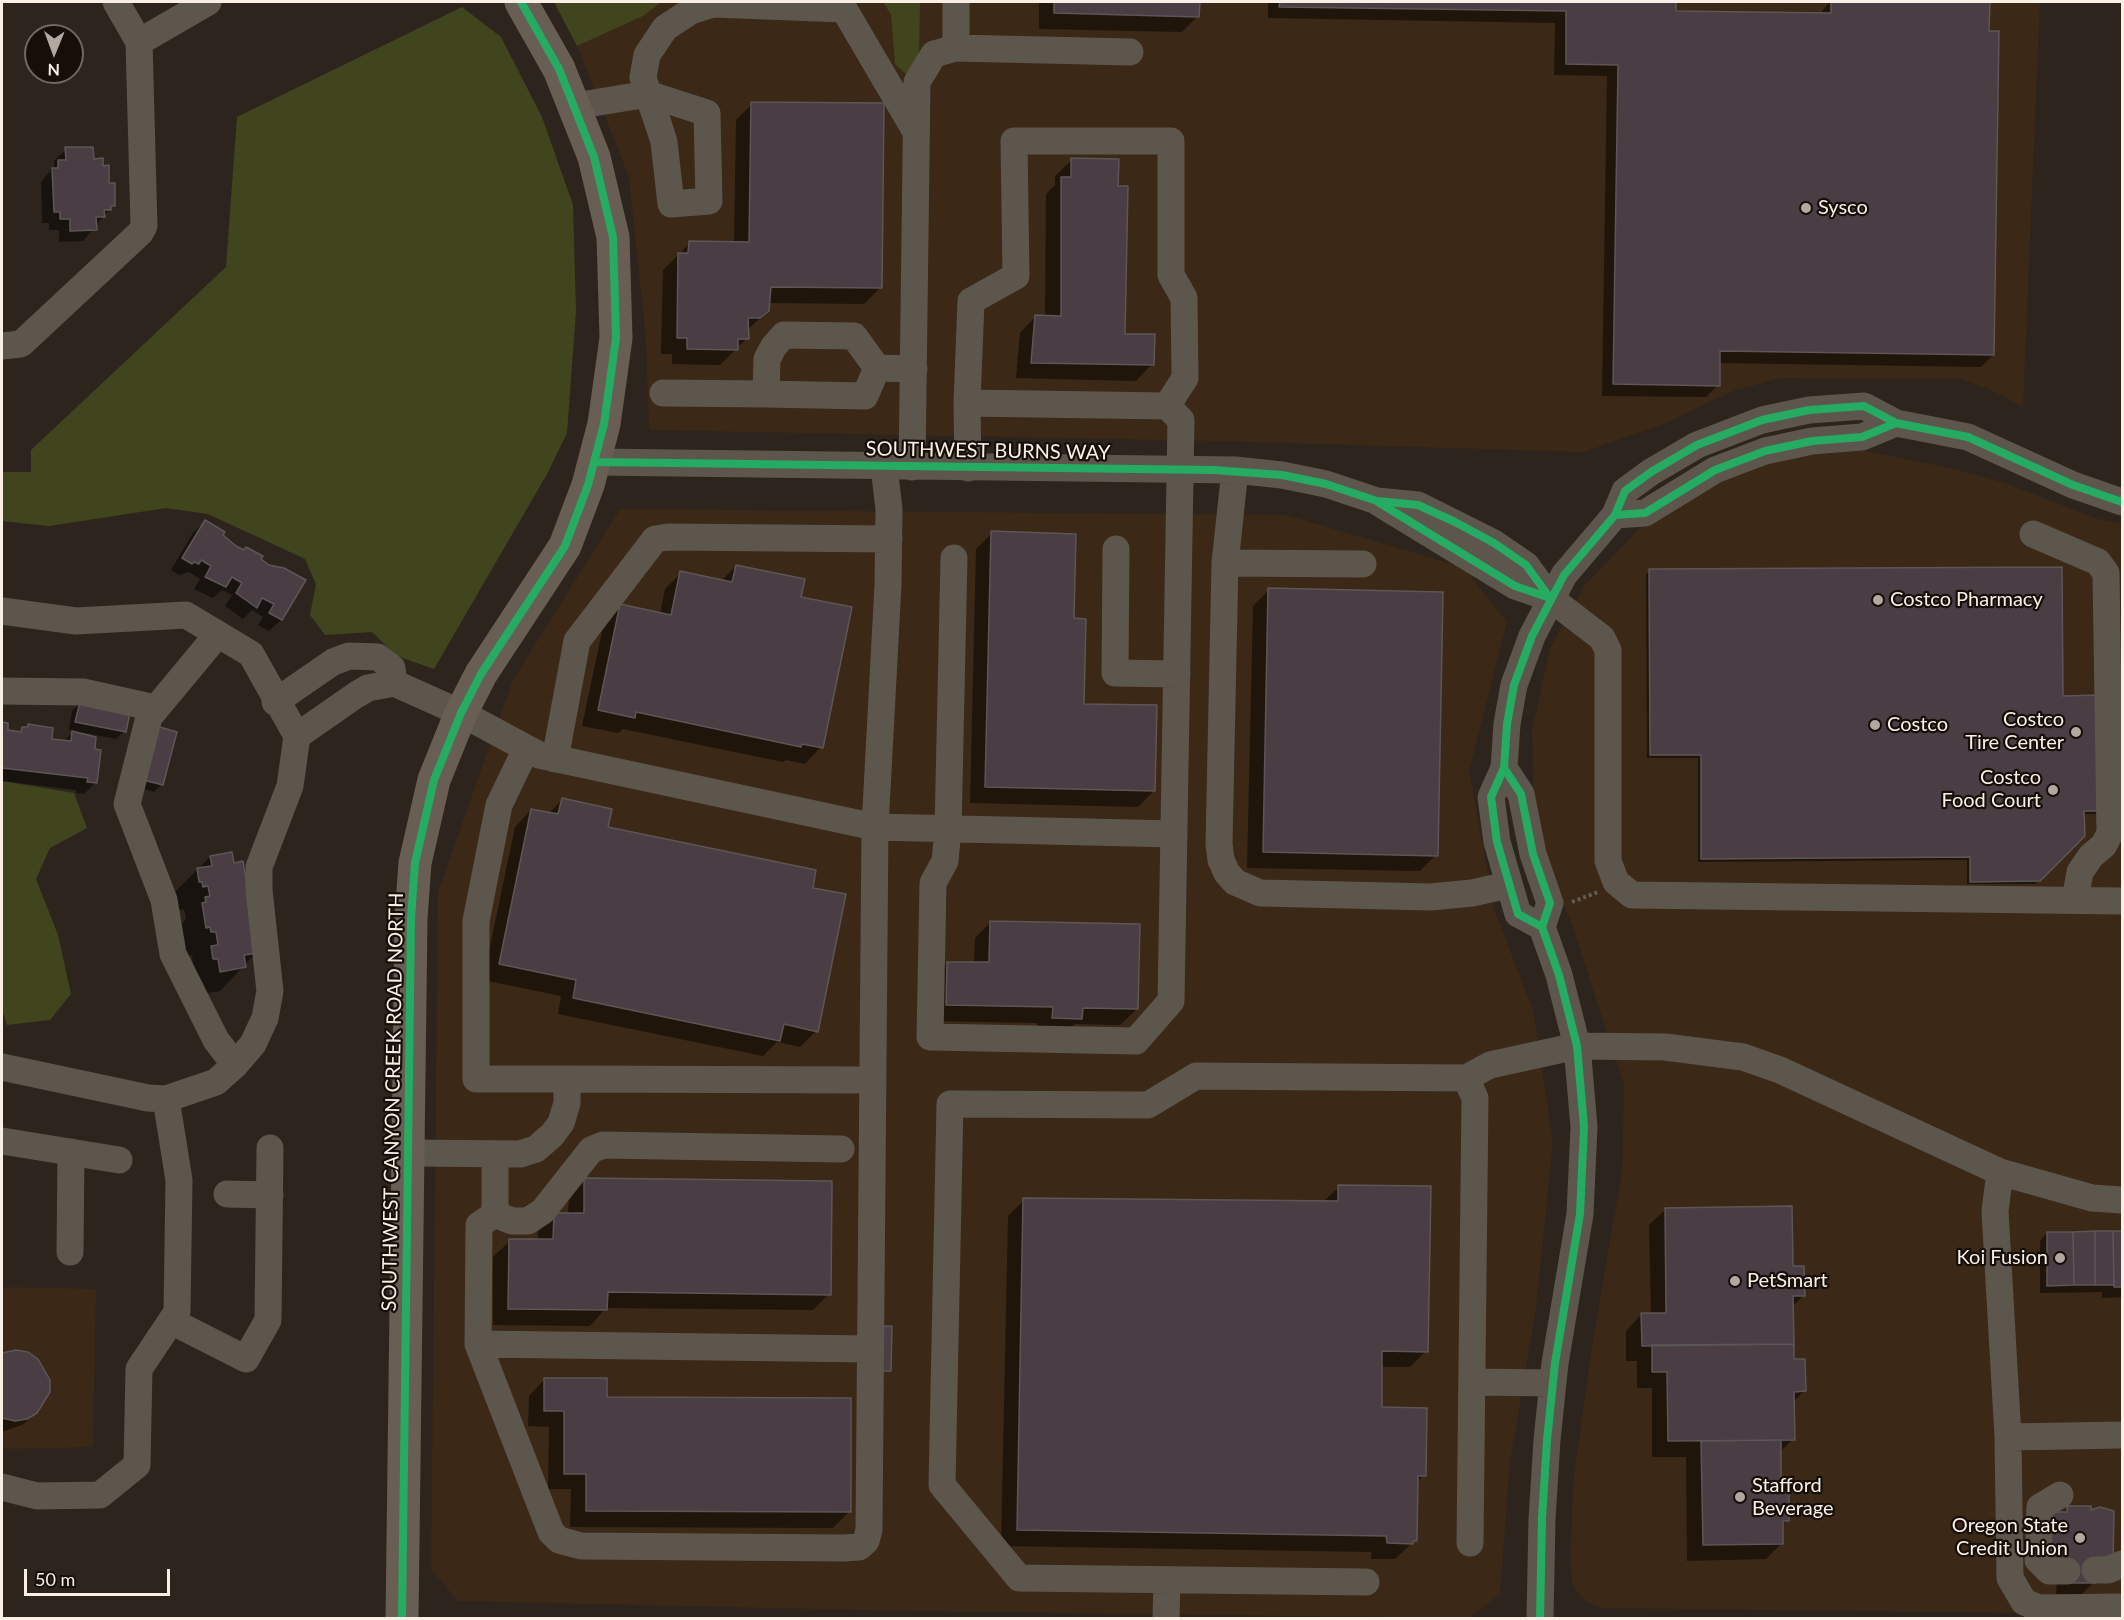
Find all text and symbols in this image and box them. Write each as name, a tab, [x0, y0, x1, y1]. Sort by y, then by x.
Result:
north arrow	[24, 24, 84, 84]
text: N	[47, 61, 60, 80]
place label: Sysco	[1818, 196, 1868, 220]
marker: Sysco	[1799, 201, 1813, 215]
street label: SOUTHWEST BURNS WAY	[866, 437, 1110, 465]
place label: Costco Pharmacy	[1890, 588, 2043, 612]
marker: Costco Pharmacy	[1871, 593, 1885, 607]
place label: Costco Tire Center	[1965, 708, 2064, 755]
place label: Costco	[1887, 713, 1948, 737]
marker: Costco	[1868, 718, 1882, 732]
marker: Costco Tire Center	[2069, 725, 2083, 739]
place label: Costco Food Court	[1941, 766, 2041, 813]
marker: Costco Food Court	[2046, 783, 2060, 797]
street label: SOUTHWEST CANYON CREEK ROAD NORTH	[377, 892, 409, 1312]
place label: Koi Fusion	[1957, 1246, 2048, 1270]
marker: Koi Fusion	[2053, 1251, 2067, 1265]
place label: PetSmart	[1747, 1269, 1828, 1293]
marker: PetSmart	[1728, 1274, 1742, 1288]
place label: Stafford Beverage	[1752, 1474, 1834, 1521]
marker: Stafford Beverage	[1733, 1490, 1747, 1504]
place label: Oregon State Credit Union	[1952, 1514, 2068, 1561]
marker: Oregon State Credit Union	[2073, 1531, 2087, 1545]
scale bar	[27, 1557, 172, 1595]
text: 50 m	[35, 1568, 75, 1590]

